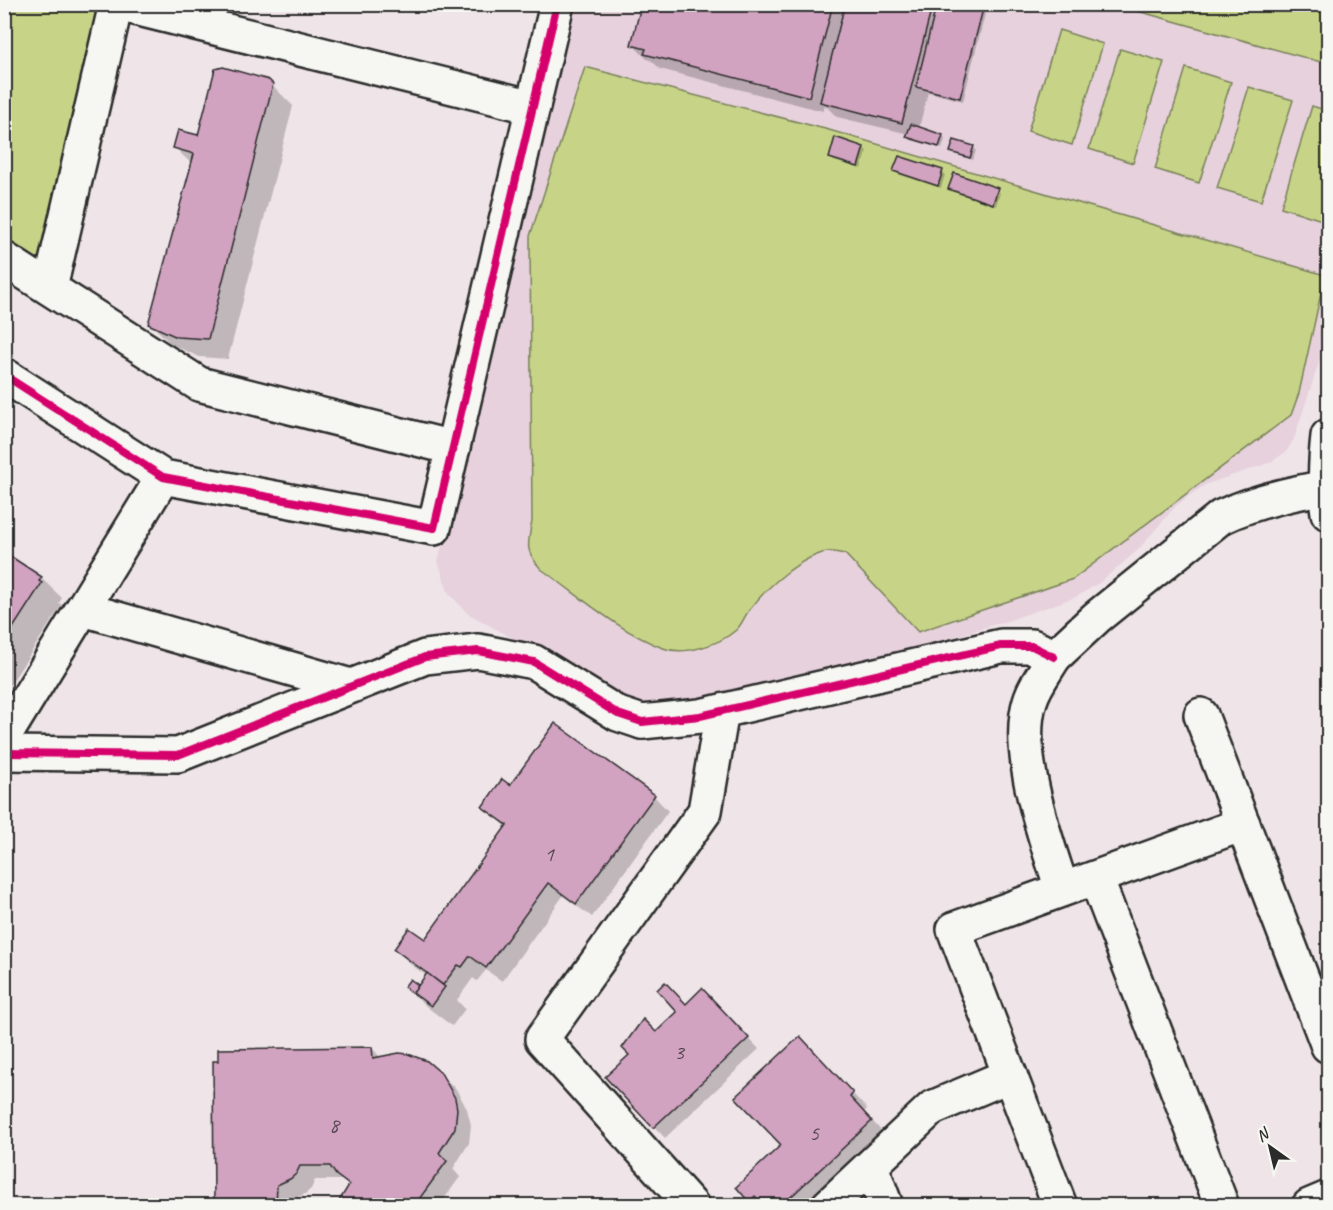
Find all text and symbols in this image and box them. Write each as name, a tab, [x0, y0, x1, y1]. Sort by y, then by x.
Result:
house number: 1	[544, 840, 555, 868]
house number: 3	[674, 1038, 686, 1066]
house number: 8	[329, 1111, 341, 1139]
north arrow	[1240, 1117, 1300, 1177]
house number: 5	[809, 1119, 820, 1147]
text: N	[1252, 1123, 1274, 1146]

